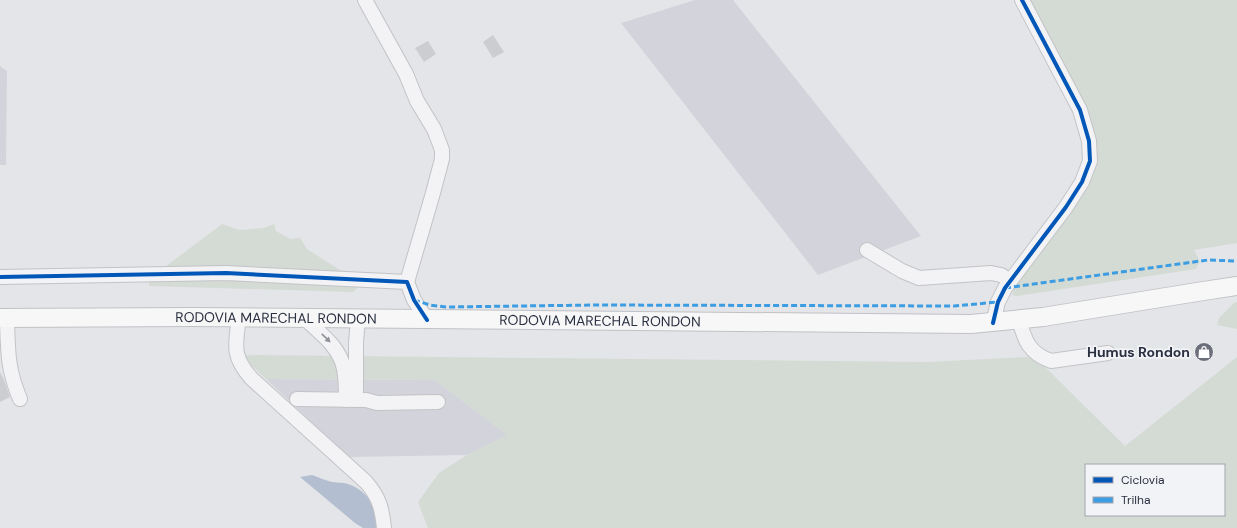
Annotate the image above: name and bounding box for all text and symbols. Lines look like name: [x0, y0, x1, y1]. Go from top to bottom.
street label: RODOVIA MARECHAL RONDON: [175, 308, 377, 328]
street label: RODOVIA MARECHAL RONDON: [499, 311, 701, 331]
one-way arrow: [321, 333, 331, 343]
shop icon: Humus Rondon: [1193, 341, 1215, 363]
place label: Humus Rondon: [1087, 343, 1190, 361]
legend: [1085, 464, 1225, 516]
text: Ciclovia: [1121, 472, 1165, 488]
text: Trilha: [1121, 492, 1150, 508]

